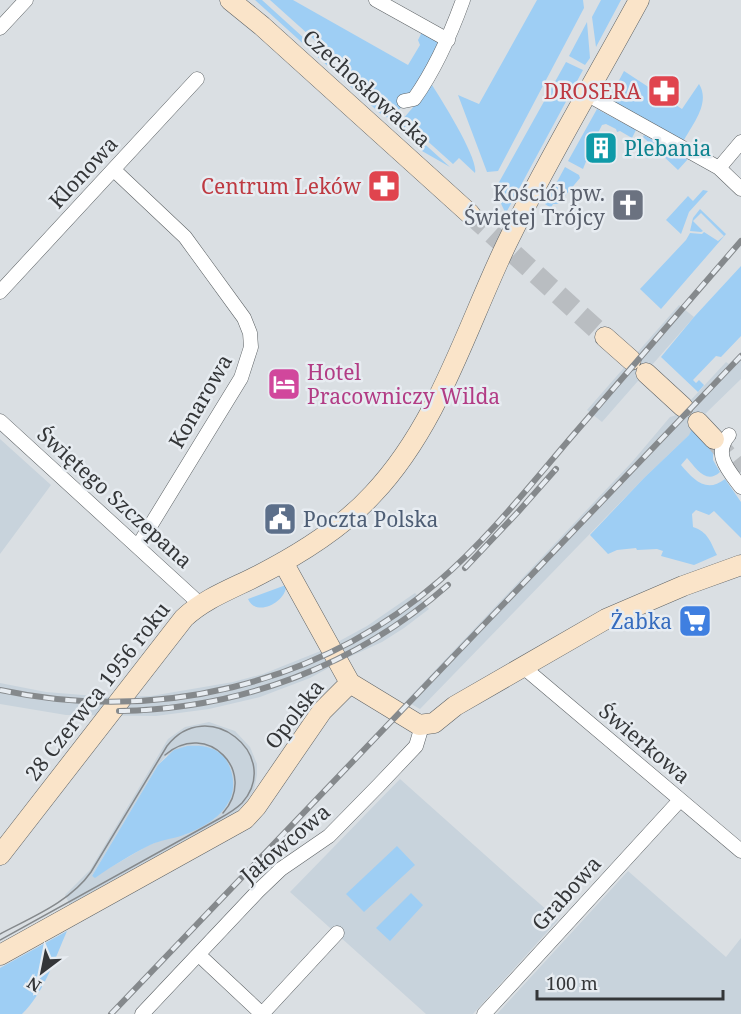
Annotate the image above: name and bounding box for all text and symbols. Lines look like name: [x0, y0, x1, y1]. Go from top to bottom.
street label: Czechosłowacka: [297, 23, 437, 153]
pharmacy icon: DROSERA: [646, 73, 682, 109]
place label: DROSERA: [544, 77, 641, 105]
street label: Klonowa: [42, 130, 124, 214]
building icon: Plebania: [583, 130, 619, 166]
place label: Plebania: [624, 134, 711, 162]
pharmacy icon: Centrum Leków: [366, 168, 402, 204]
place label: Centrum Leków: [201, 172, 362, 200]
place label: Kościół pw. Świętej Trójcy: [464, 179, 605, 231]
church icon: Kościół pw. Świętej Trójcy: [610, 187, 646, 223]
street label: Konarowa: [162, 349, 238, 453]
place label: Hotel Pracowniczy Wilda: [307, 358, 500, 410]
hotel icon: Hotel Pracowniczy Wilda: [266, 366, 302, 402]
street label: Świętego Szczepana: [32, 420, 198, 574]
public building icon: Poczta Polska: [262, 501, 298, 537]
place label: Poczta Polska: [303, 505, 438, 533]
street label: 28 Czerwca 1956 roku: [18, 596, 176, 786]
supermarket icon: Żabka: [677, 603, 713, 639]
place label: Żabka: [611, 607, 672, 635]
street label: Opolska: [258, 674, 330, 754]
street label: Świerkowa: [593, 697, 697, 789]
street label: Jałowcowa: [234, 797, 336, 889]
street label: Grabowa: [525, 850, 607, 936]
north arrow: [12, 942, 72, 1002]
scale bar: [537, 963, 723, 1001]
text: 100 m: [546, 971, 598, 995]
text: N: [23, 972, 45, 997]

